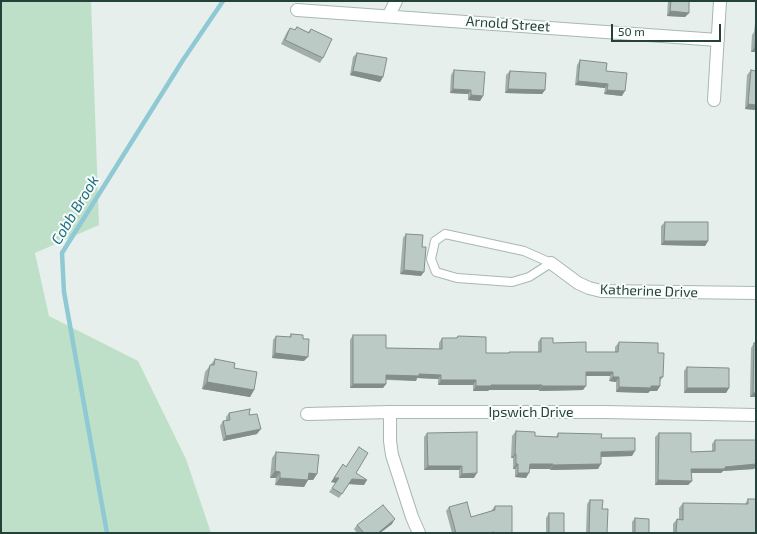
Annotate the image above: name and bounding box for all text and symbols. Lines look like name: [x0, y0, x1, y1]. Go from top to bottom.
street label: Arnold Street: [465, 13, 551, 35]
scale bar: [613, 16, 723, 42]
text: 50 m: [618, 24, 645, 38]
water label: Cobb Brook: [47, 172, 103, 248]
street label: Katherine Drive: [600, 281, 698, 301]
street label: Ipswich Drive: [488, 404, 574, 420]

